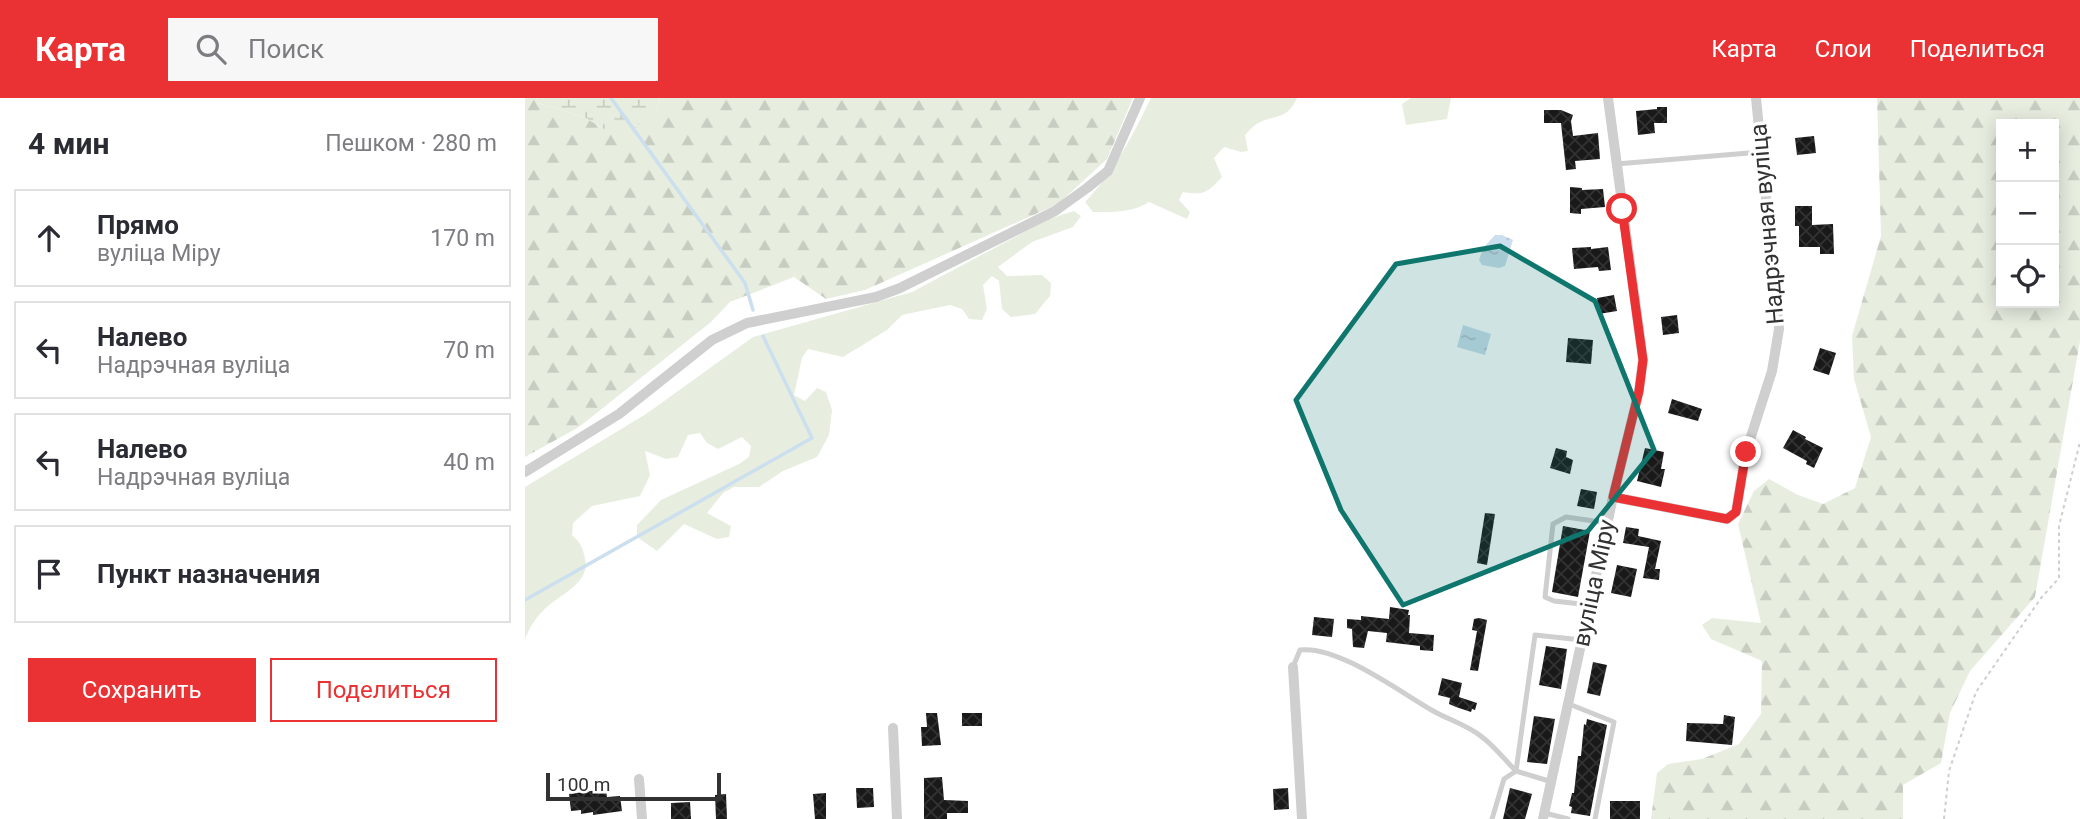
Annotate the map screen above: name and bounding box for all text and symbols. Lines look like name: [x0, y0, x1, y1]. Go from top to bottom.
search box: [168, 18, 658, 81]
text: Карта: [35, 30, 126, 69]
icon: search: [192, 30, 230, 68]
text: Поиск: [248, 34, 324, 64]
text: Карта: [1711, 35, 1777, 63]
text: Слои: [1815, 35, 1872, 63]
text: Поделиться: [1910, 35, 2045, 63]
map controls: [1996, 119, 2059, 308]
button: +: [1996, 119, 2059, 182]
street label: Надрэчная вуліца: [1744, 122, 1790, 326]
text: 4 мин: [28, 126, 109, 161]
text: Пешком · 280 m: [325, 130, 497, 157]
button: −: [1996, 182, 2059, 245]
route start: [1606, 193, 1637, 224]
text: Прямо: [97, 210, 179, 240]
icon: ahead: [30, 219, 68, 257]
text: 170 m: [430, 225, 495, 252]
text: вуліца Міру: [97, 240, 221, 267]
button: locate: [1996, 245, 2059, 308]
text: Налево: [97, 322, 187, 352]
icon: left: [30, 331, 68, 369]
text: 70 m: [443, 337, 495, 364]
text: Надрэчная вуліца: [97, 352, 290, 379]
text: Налево: [97, 434, 187, 464]
route end: [1730, 436, 1761, 467]
icon: left: [30, 443, 68, 481]
text: 40 m: [443, 449, 495, 476]
text: Надрэчная вуліца: [97, 464, 290, 491]
street label: вуліца Міру: [1567, 516, 1621, 649]
icon: arrive: [30, 555, 68, 593]
text: Пункт назначения: [97, 559, 321, 589]
button: Сохранить: [28, 658, 256, 722]
button: Поделиться: [270, 658, 497, 722]
scale bar: [546, 770, 721, 802]
text: 100 m: [557, 773, 610, 796]

